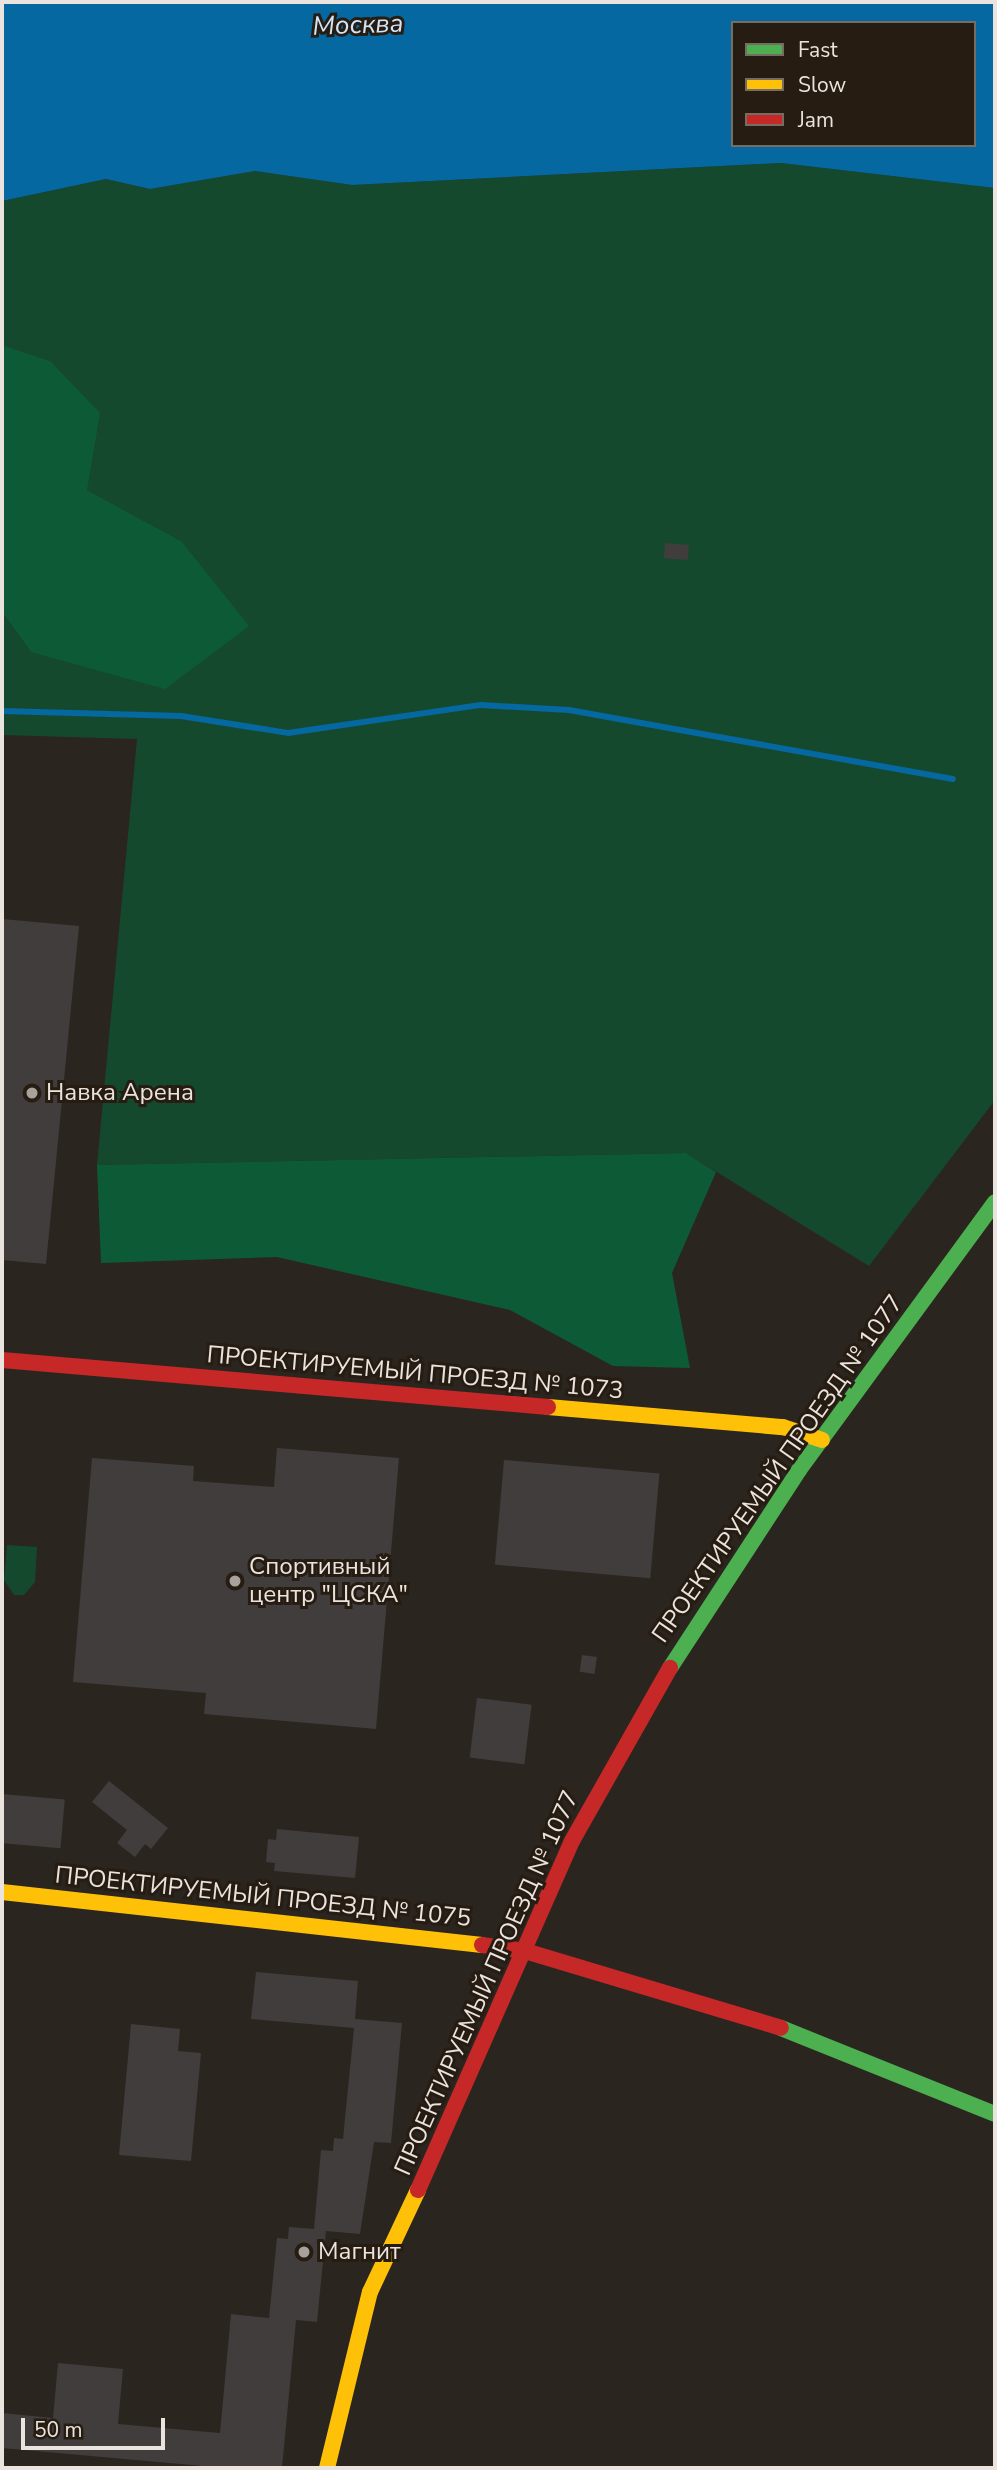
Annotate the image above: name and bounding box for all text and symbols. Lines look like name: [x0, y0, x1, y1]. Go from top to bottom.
water label: Москва: [312, 8, 404, 42]
legend: [731, 21, 976, 147]
text: Fast: [798, 36, 838, 64]
text: Slow: [798, 71, 846, 99]
text: Jam: [798, 106, 834, 134]
place label: Навка Арена: [46, 1079, 194, 1107]
marker: Навка Арена: [24, 1085, 40, 1101]
street label: ПРОЕКТИРУЕМЫЙ ПРОЕЗД № 1077: [646, 1290, 910, 1648]
street label: ПРОЕКТИРУЕМЫЙ ПРОЕЗД № 1073: [206, 1340, 624, 1406]
place label: Спортивный центр "ЦСКА": [249, 1553, 408, 1609]
marker: Спортивный центр "ЦСКА": [227, 1573, 243, 1589]
street label: ПРОЕКТИРУЕМЫЙ ПРОЕЗД № 1077: [389, 1786, 585, 2180]
street label: ПРОЕКТИРУЕМЫЙ ПРОЕЗД № 1075: [54, 1861, 472, 1933]
place label: Магнит: [318, 2238, 401, 2266]
marker: Магнит: [296, 2244, 312, 2260]
scale bar: [24, 2404, 168, 2448]
text: 50 m: [34, 2416, 83, 2444]

